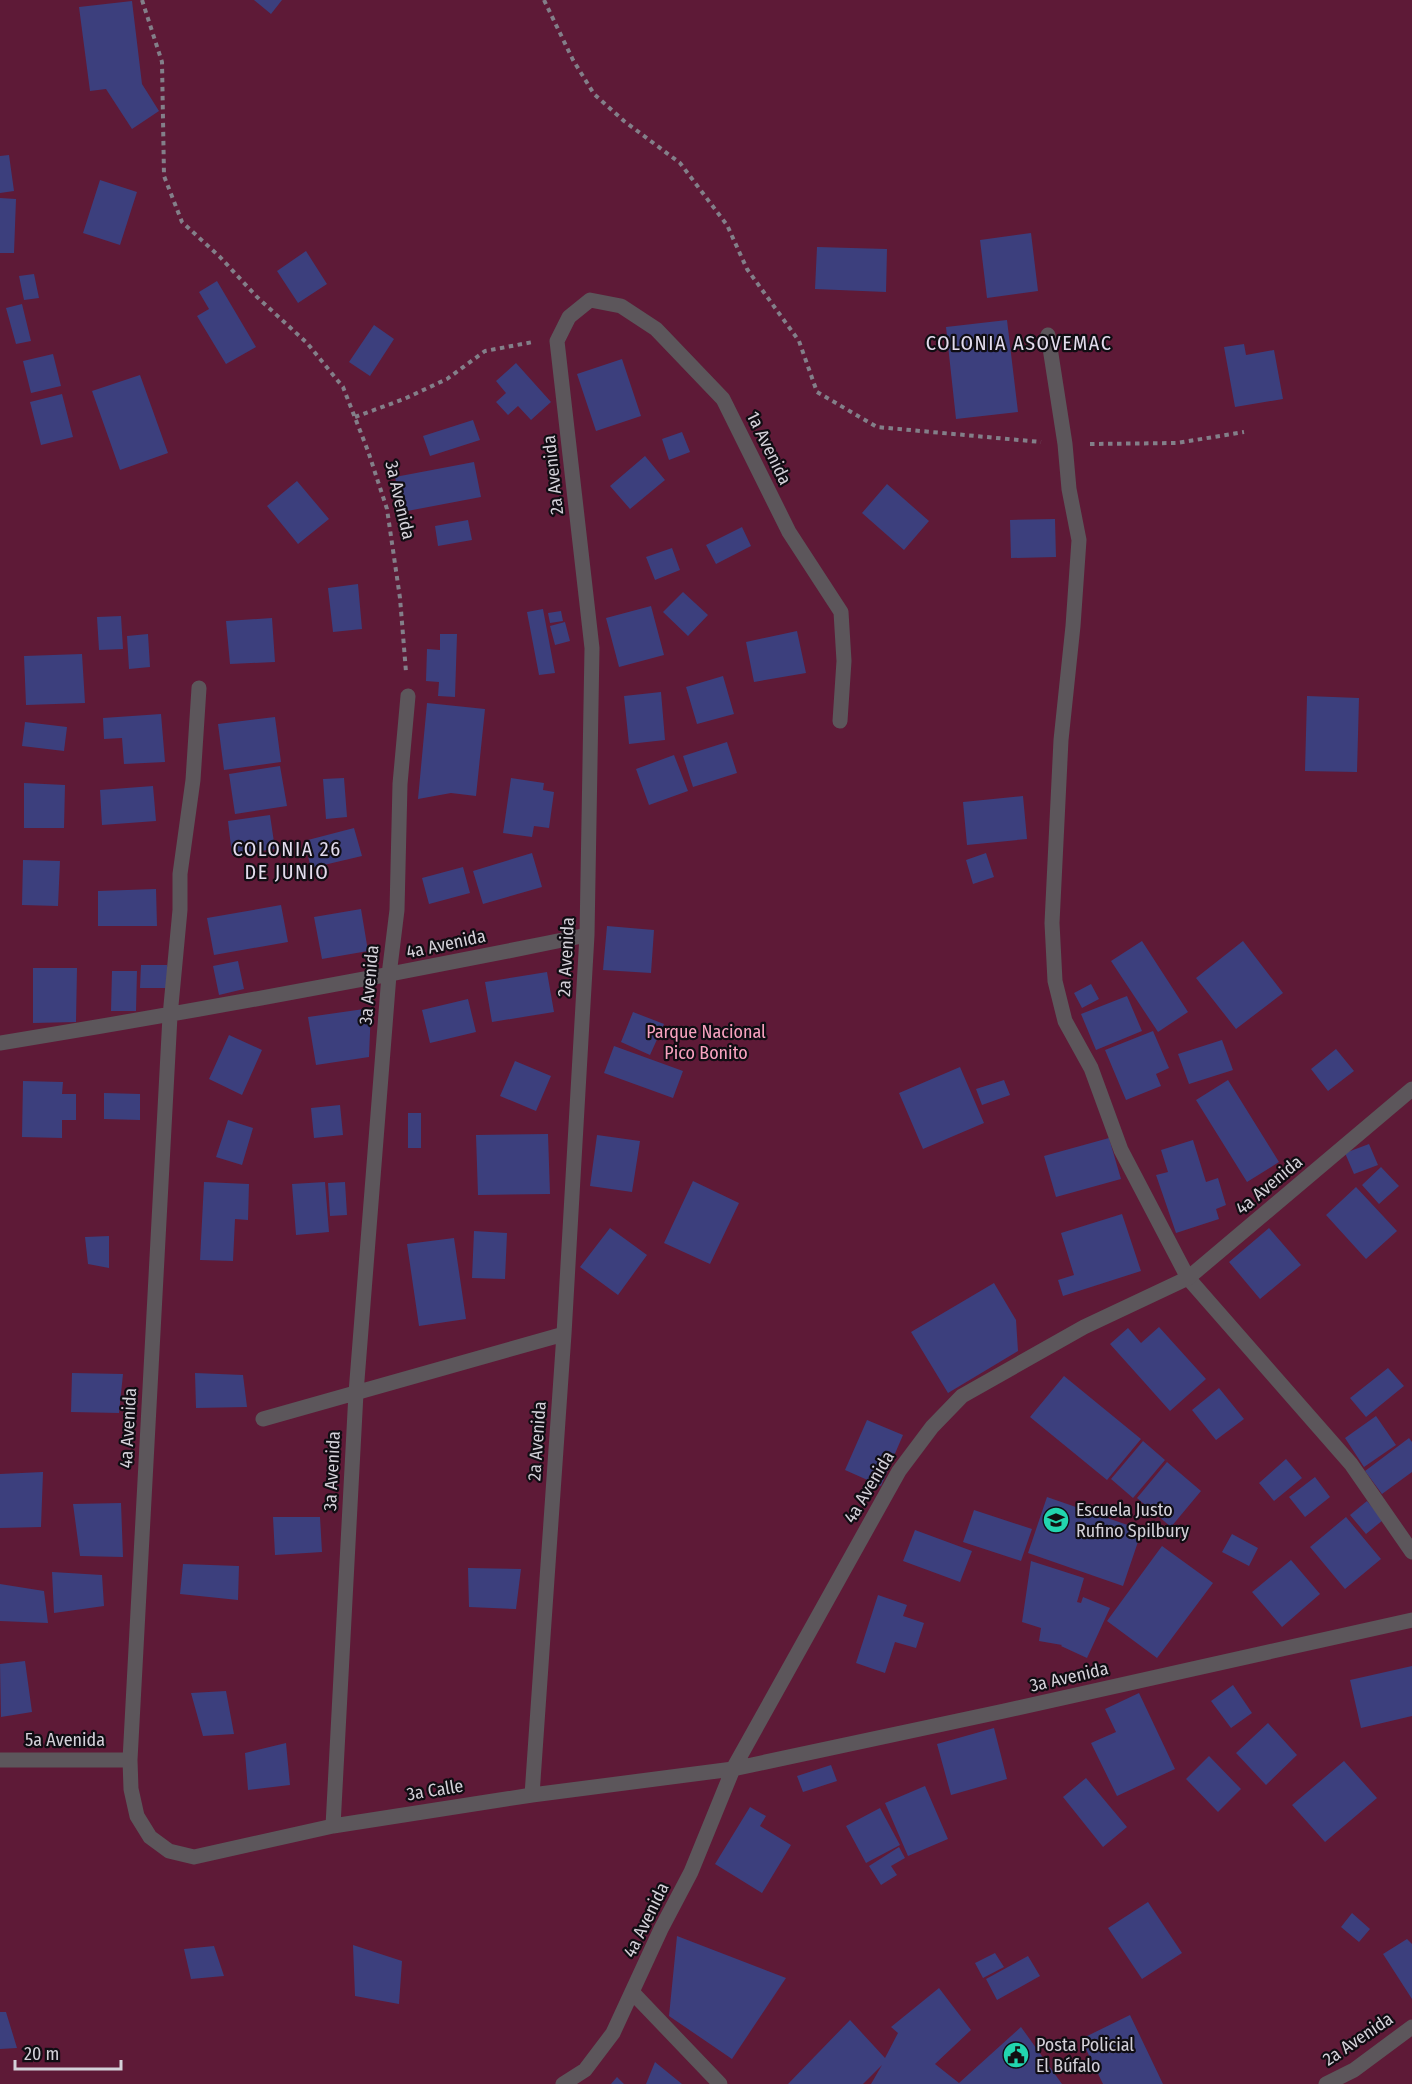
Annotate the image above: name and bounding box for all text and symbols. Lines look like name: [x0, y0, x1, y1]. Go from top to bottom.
district label: COLONIA ASOVEMAC: [926, 331, 1112, 355]
street label: 1a Avenida: [742, 408, 796, 488]
street label: 2a Avenida: [538, 434, 568, 516]
street label: 3a Avenida: [380, 459, 420, 542]
district label: COLONIA 26 DE JUNIO: [232, 837, 342, 884]
street label: 2a Avenida: [553, 916, 579, 997]
street label: 4a Avenida: [404, 925, 488, 963]
street label: 3a Avenida: [355, 944, 383, 1026]
park label: Parque Nacional Pico Bonito: [646, 1021, 766, 1064]
street label: 4a Avenida: [1231, 1151, 1307, 1219]
street label: 4a Avenida: [115, 1387, 141, 1469]
street label: 2a Avenida: [523, 1400, 551, 1481]
street label: 3a Avenida: [319, 1430, 345, 1512]
street label: 4a Avenida: [839, 1447, 899, 1527]
place label: Escuela Justo Rufino Spilbury: [1076, 1499, 1189, 1542]
school or university icon: Escuela Justo Rufino Spilbury: [1041, 1505, 1071, 1535]
street label: 3a Avenida: [1028, 1657, 1111, 1697]
street label: 5a Avenida: [25, 1729, 105, 1751]
street label: 3a Calle: [405, 1775, 465, 1805]
street label: 4a Avenida: [618, 1879, 674, 1961]
street label: 2a Avenida: [1319, 2008, 1397, 2070]
scale bar: [15, 2033, 122, 2071]
place label: Posta Policial El Búfalo: [1036, 2034, 1134, 2077]
public building icon: Posta Policial El Búfalo: [1001, 2040, 1031, 2070]
text: 20 m: [24, 2043, 59, 2065]

